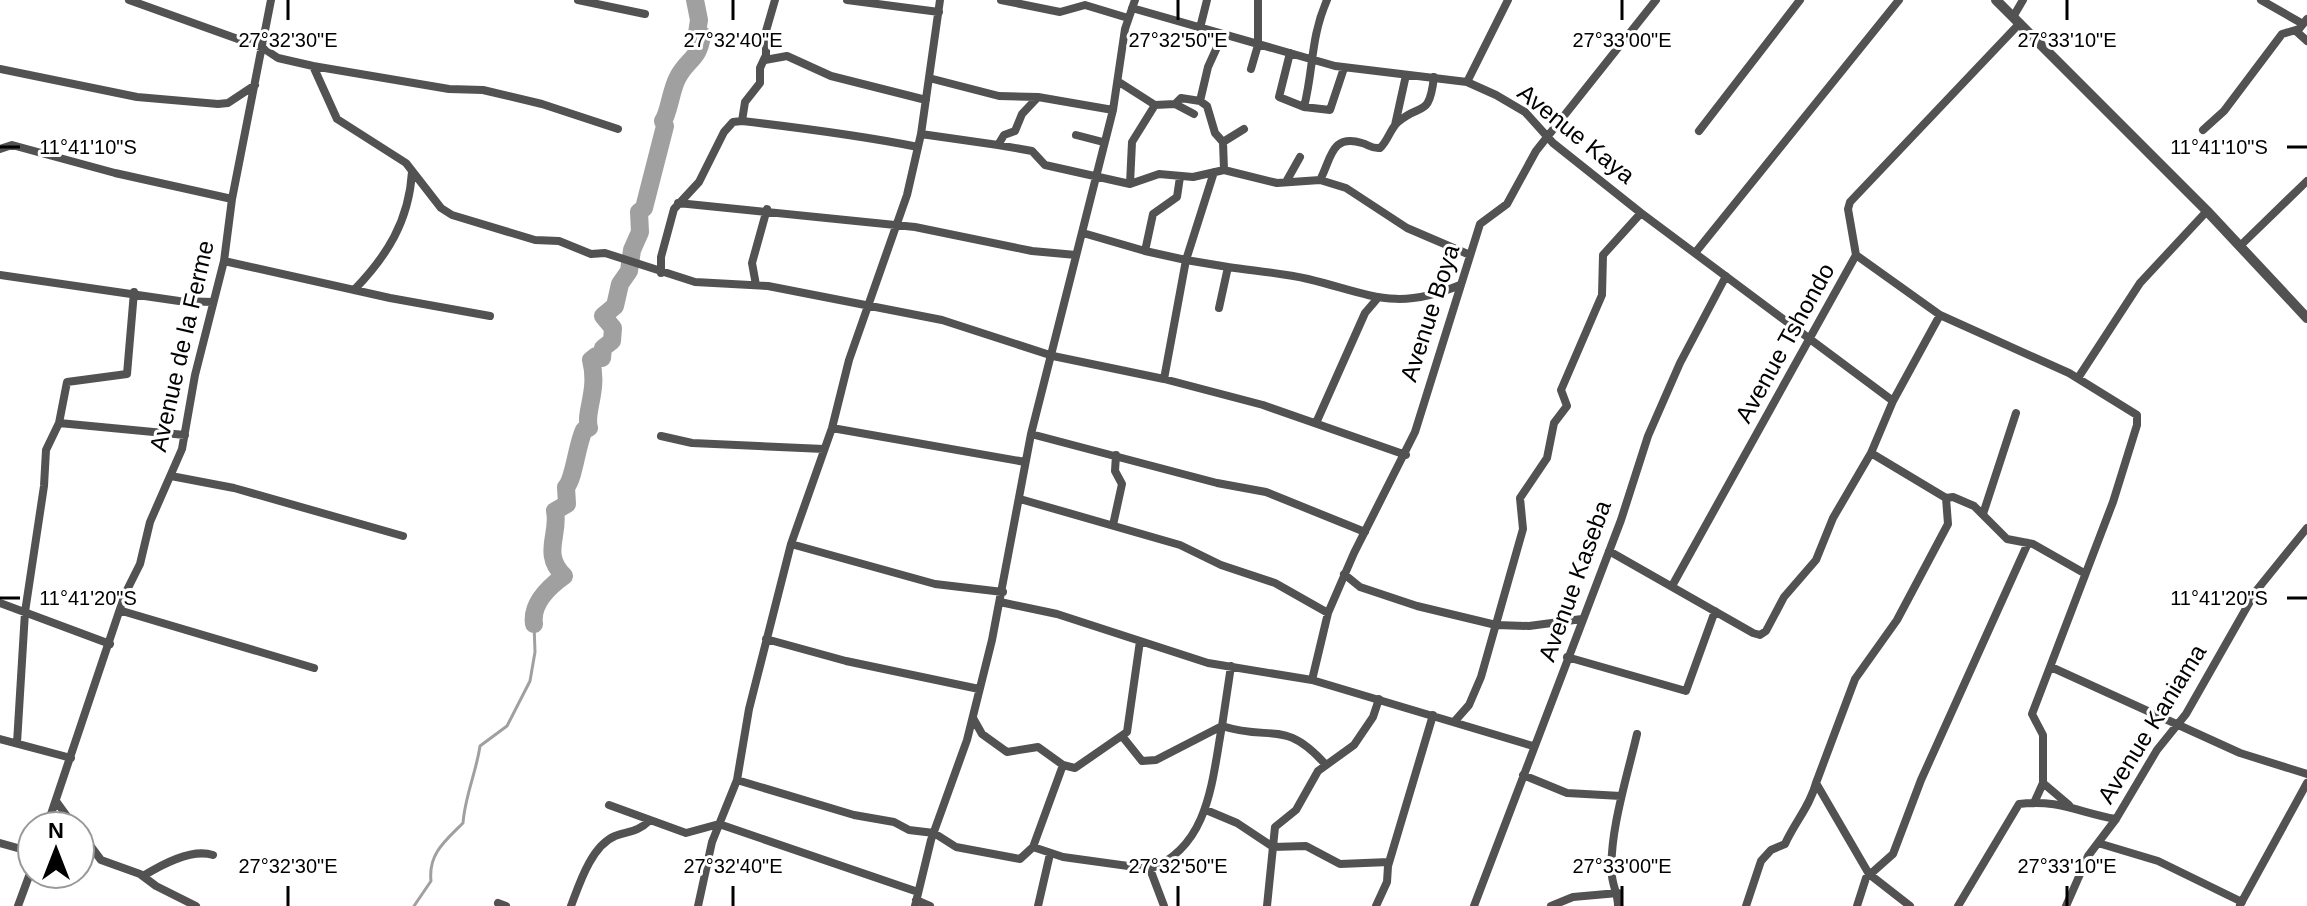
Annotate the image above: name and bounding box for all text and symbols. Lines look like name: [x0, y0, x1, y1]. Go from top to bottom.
text: 27°32'30"E: [239, 29, 338, 51]
text: 27°32'40"E: [684, 29, 783, 51]
text: 27°32'50"E: [1129, 29, 1228, 51]
text: 27°33'00"E: [1573, 29, 1672, 51]
text: 27°33'10"E: [2018, 29, 2117, 51]
street label: Avenue Kaya: [1513, 78, 1641, 189]
text: 11°41'10"S: [39, 136, 137, 158]
text: 11°41'10"S: [2170, 136, 2268, 158]
street label: Avenue de la Ferme: [144, 238, 219, 454]
street label: Avenue Boya: [1395, 240, 1465, 385]
street label: Avenue Tshondo: [1730, 258, 1840, 427]
street label: Avenue Kaseba: [1533, 496, 1616, 665]
text: 11°41'20"S: [39, 587, 137, 609]
text: 11°41'20"S: [2170, 587, 2268, 609]
street label: Avenue Kaniama: [2092, 639, 2212, 808]
north arrow: [16, 810, 96, 890]
text: N: [48, 818, 64, 843]
text: 27°32'30"E: [239, 855, 338, 877]
text: 27°32'40"E: [684, 855, 783, 877]
text: 27°32'50"E: [1129, 855, 1228, 877]
text: 27°33'00"E: [1573, 855, 1672, 877]
text: 27°33'10"E: [2018, 855, 2117, 877]

